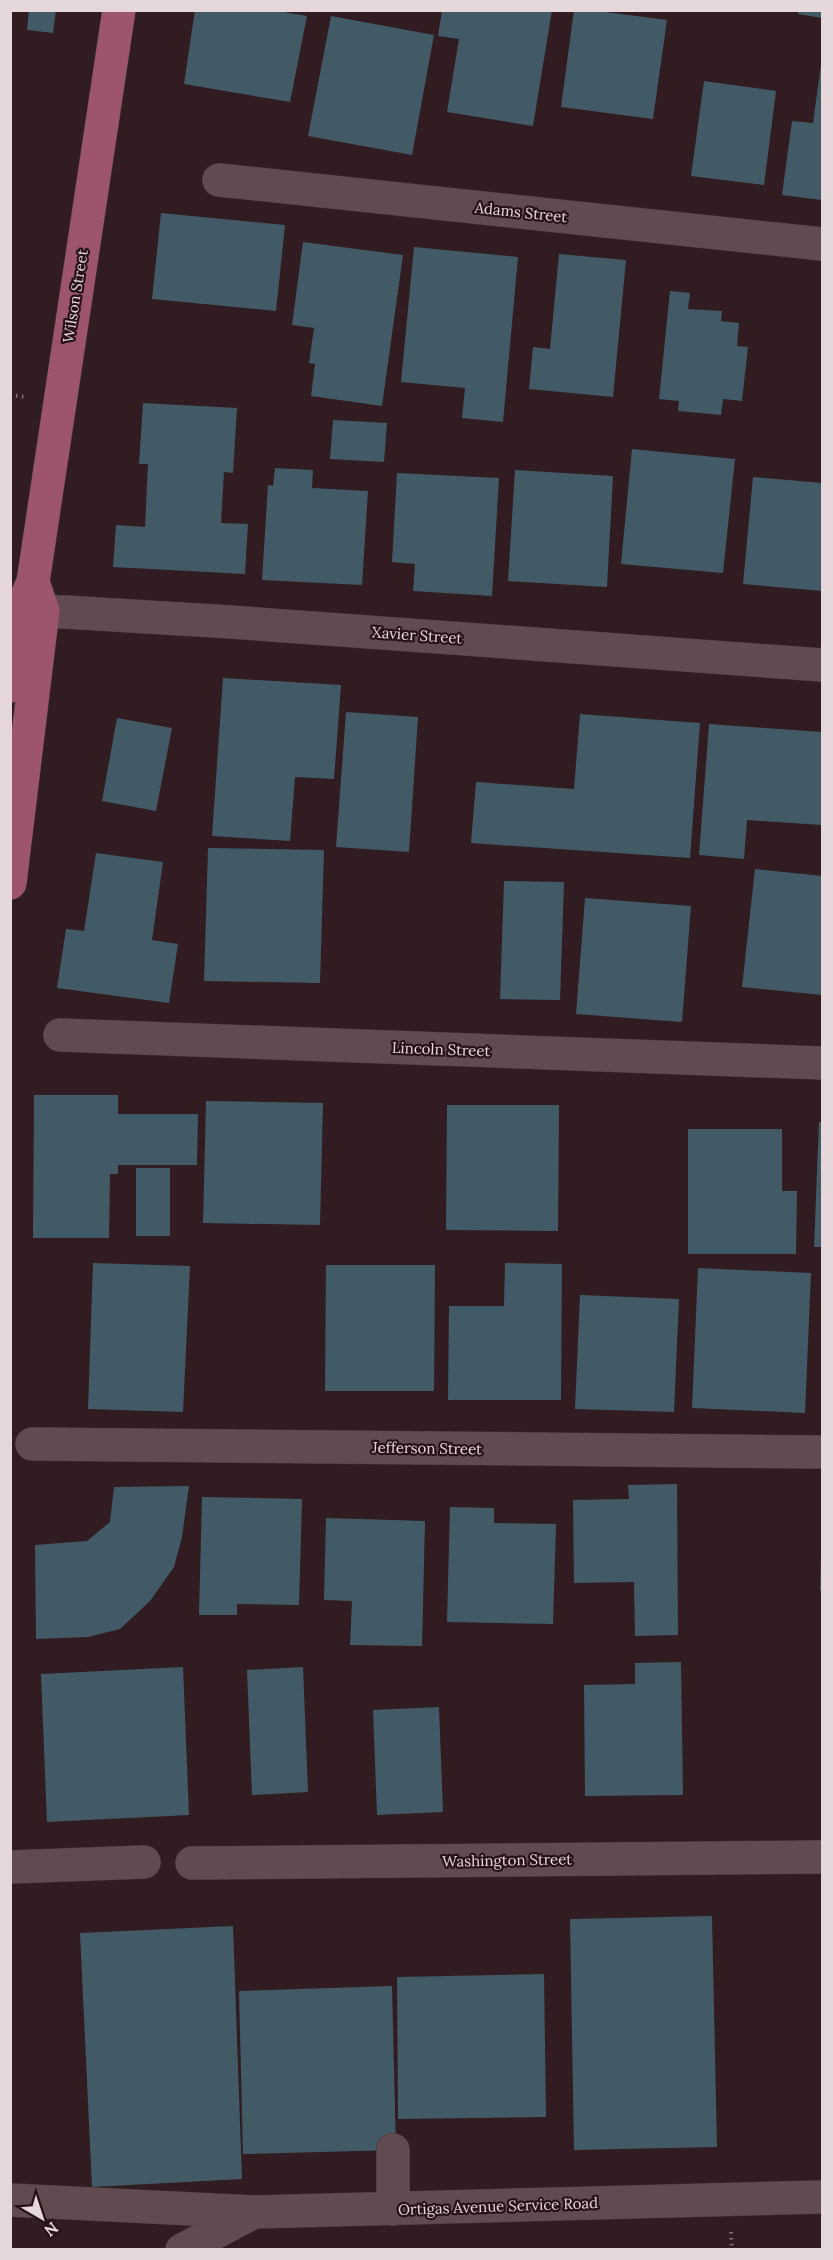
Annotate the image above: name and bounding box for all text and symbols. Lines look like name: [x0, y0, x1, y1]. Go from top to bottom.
street label: Adams Street: [473, 198, 568, 226]
street label: Wilson Street: [58, 248, 92, 344]
street label: Xavier Street: [371, 622, 463, 648]
street label: Lincoln Street: [392, 1038, 491, 1060]
street label: Jefferson Street: [371, 1438, 482, 1458]
street label: Washington Street: [442, 1849, 572, 1871]
north arrow: [12, 2188, 72, 2248]
street label: Ortigas Avenue Service Road: [398, 2193, 598, 2219]
text: N: [40, 2218, 63, 2241]

